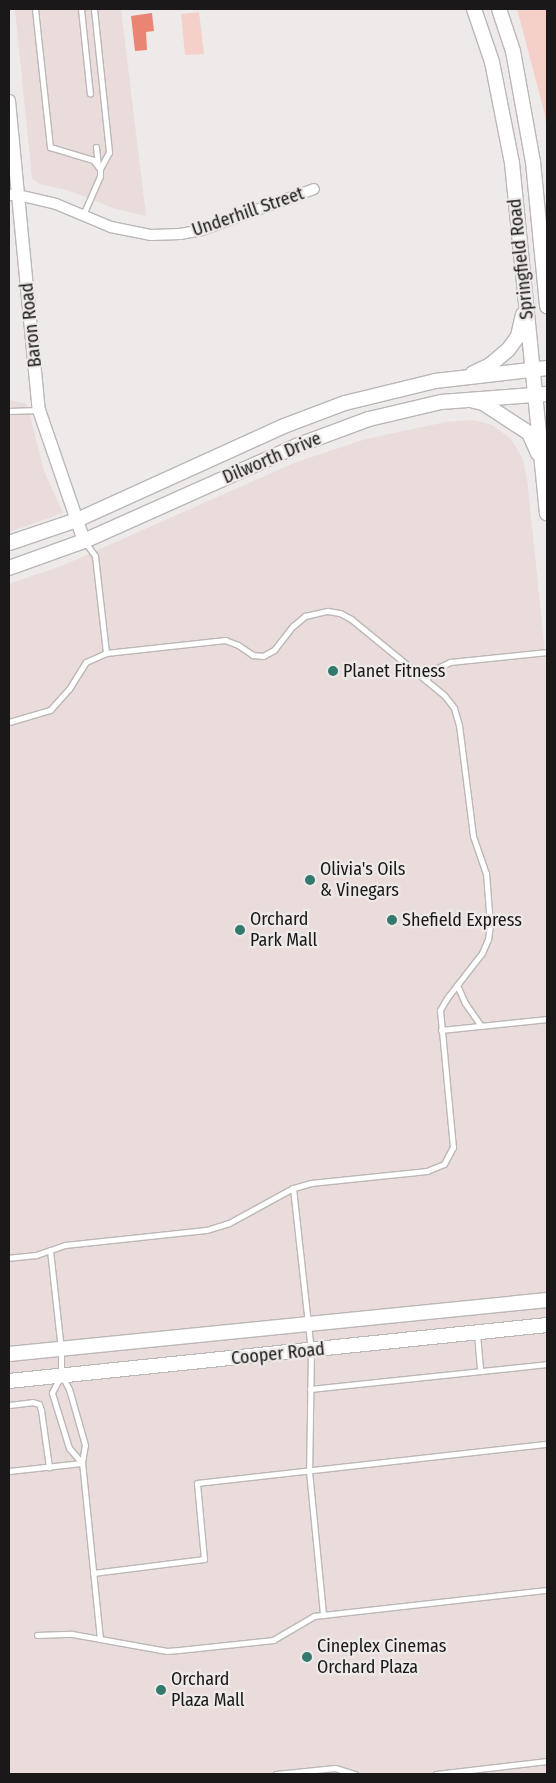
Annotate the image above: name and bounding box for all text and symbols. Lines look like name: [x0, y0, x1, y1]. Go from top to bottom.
street label: Underhill Street: [189, 183, 307, 241]
street label: Springfield Road: [504, 197, 538, 321]
street label: Baron Road: [16, 282, 46, 368]
street label: Dilworth Drive: [219, 428, 325, 488]
place label: Planet Fitness: [343, 660, 446, 682]
marker: Planet Fitness: [327, 665, 339, 677]
place label: Olivia's Oils & Vinegars: [320, 859, 405, 902]
marker: Olivia's Oils & Vinegars: [304, 874, 316, 886]
place label: Orchard Park Mall: [250, 909, 317, 952]
place label: Shefield Express: [402, 909, 522, 931]
marker: Shefield Express: [386, 914, 398, 926]
marker: Orchard Park Mall: [234, 924, 246, 936]
street label: Cooper Road: [230, 1338, 326, 1370]
place label: Cineplex Cinemas Orchard Plaza: [317, 1636, 446, 1678]
marker: Cineplex Cinemas Orchard Plaza: [301, 1651, 313, 1663]
place label: Orchard Plaza Mall: [171, 1669, 245, 1712]
marker: Orchard Plaza Mall: [155, 1684, 167, 1696]

